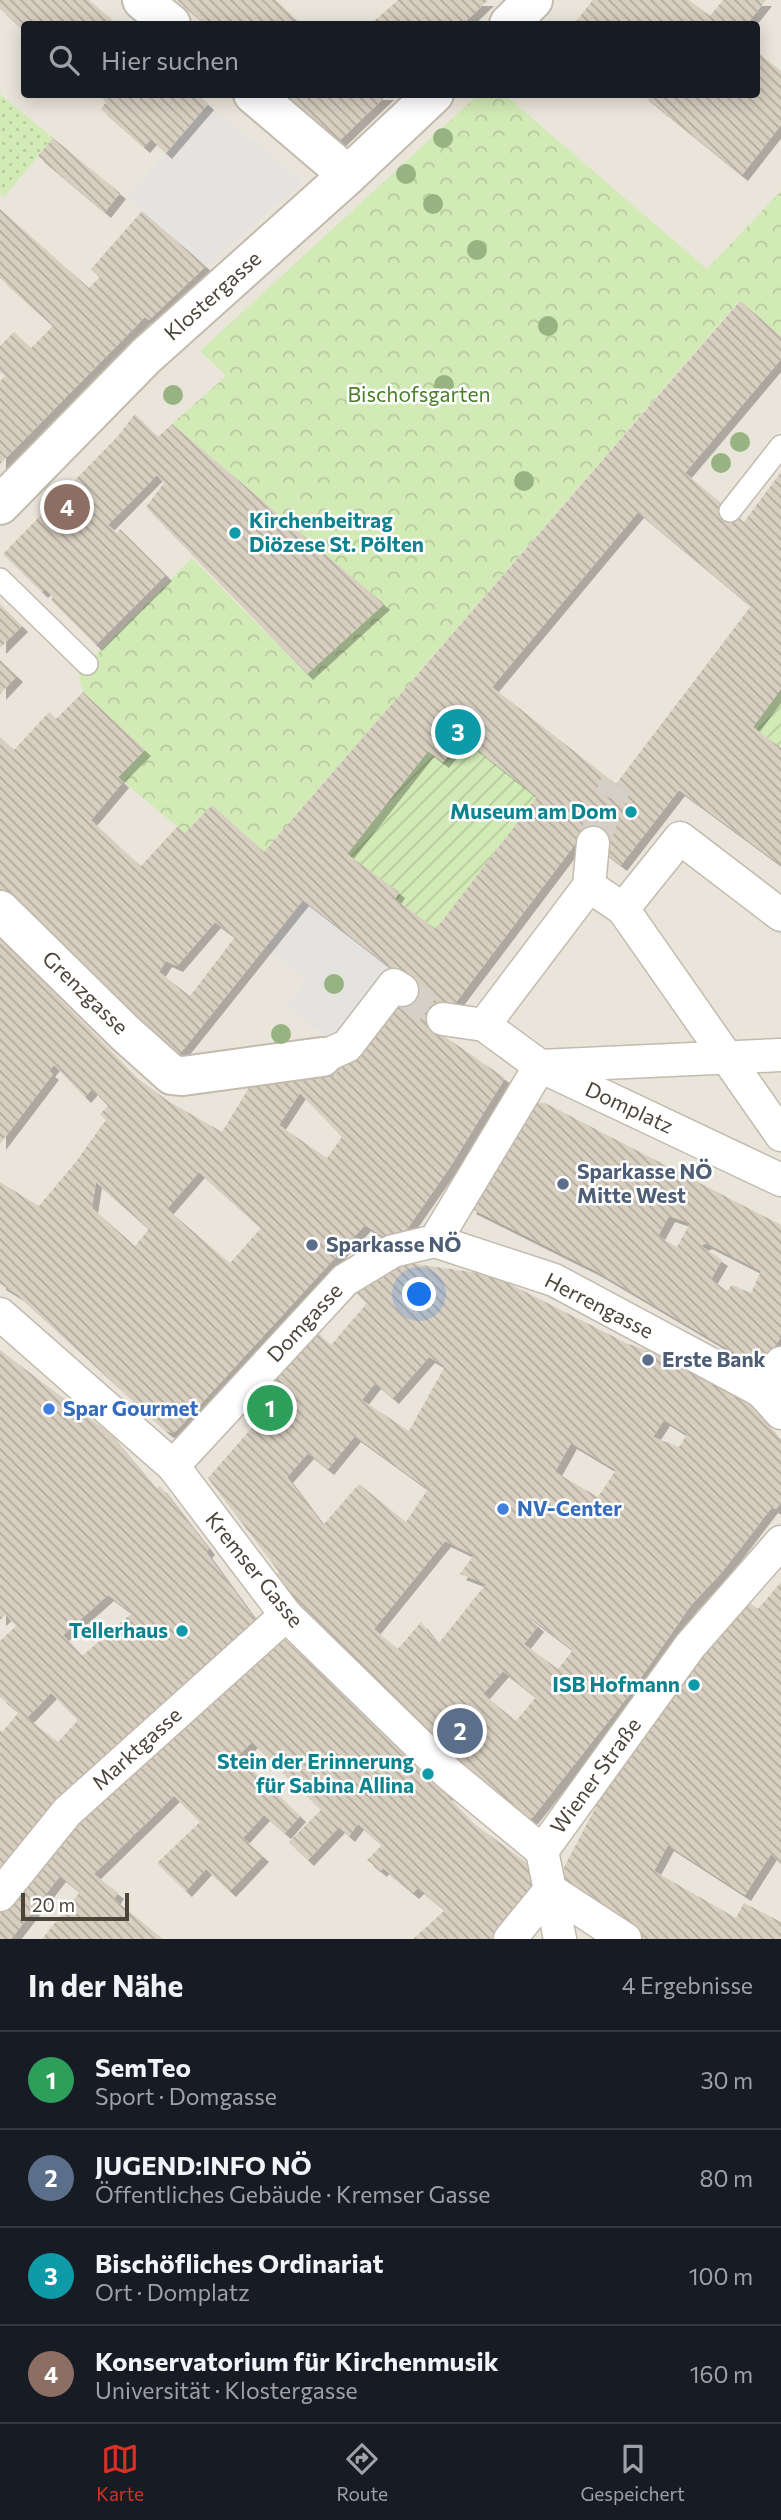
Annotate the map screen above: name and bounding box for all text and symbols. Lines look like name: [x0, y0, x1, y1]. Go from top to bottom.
search box: [21, 21, 760, 98]
icon: search: [45, 41, 83, 79]
text: Hier suchen: [101, 44, 239, 75]
street label: Klostergasse: [158, 245, 266, 345]
park label: Bischofsgarten: [347, 381, 491, 406]
pin: 4: [44, 481, 90, 533]
place label: Kirchenbeitrag Diözese St. Pölten: [249, 507, 424, 556]
marker: Kirchenbeitrag Diözese St. Pölten: [227, 525, 243, 541]
pin: 3: [435, 706, 481, 758]
place label: Museum am Dom: [450, 798, 617, 823]
marker: Museum am Dom: [623, 804, 639, 820]
street label: Grenzgasse: [38, 945, 134, 1039]
street label: Domplatz: [582, 1075, 678, 1138]
place label: Sparkasse NÖ Mitte West: [577, 1158, 712, 1207]
marker: Sparkasse NÖ Mitte West: [555, 1176, 571, 1192]
place label: Sparkasse NÖ: [326, 1231, 461, 1256]
marker: Sparkasse NÖ: [304, 1237, 320, 1253]
street label: Herrengasse: [541, 1267, 658, 1343]
street label: Domgasse: [261, 1277, 347, 1367]
your location: [402, 1277, 436, 1311]
place label: Erste Bank: [662, 1346, 766, 1371]
marker: Erste Bank: [640, 1352, 656, 1368]
pin: 1: [247, 1382, 293, 1434]
place label: Spar Gourmet: [63, 1395, 199, 1420]
marker: Spar Gourmet: [41, 1401, 57, 1417]
place label: NV-Center: [517, 1495, 622, 1520]
marker: NV-Center: [495, 1501, 511, 1517]
street label: Kremser Gasse: [201, 1506, 309, 1632]
place label: Tellerhaus: [69, 1617, 168, 1642]
marker: Tellerhaus: [174, 1623, 190, 1639]
place label: ISB Hofmann: [552, 1671, 680, 1696]
marker: ISB Hofmann: [686, 1677, 702, 1693]
street label: Marktgasse: [86, 1701, 186, 1795]
pin: 2: [437, 1705, 483, 1757]
street label: Wiener Straße: [544, 1712, 645, 1838]
place label: Stein der Erinnerung für Sabina Allina: [217, 1748, 414, 1797]
marker: Stein der Erinnerung für Sabina Allina: [420, 1766, 436, 1782]
scale bar: [21, 1890, 130, 1922]
text: 20 m: [32, 1893, 75, 1916]
text: In der Nähe: [28, 1966, 183, 2003]
text: 4 Ergebnisse: [622, 1971, 753, 1999]
text: SemTeo: [95, 2051, 191, 2082]
text: 1: [46, 2066, 56, 2094]
text: 30 m: [700, 2066, 753, 2094]
text: Sport · Domgasse: [95, 2082, 277, 2110]
text: JUGEND:INFO NÖ: [95, 2149, 312, 2180]
text: 2: [44, 2164, 58, 2192]
text: 80 m: [700, 2164, 753, 2192]
text: Öffentliches Gebäude · Kremser Gasse: [95, 2180, 490, 2208]
text: Bischöfliches Ordinariat: [95, 2247, 383, 2278]
text: 3: [44, 2262, 58, 2290]
text: 100 m: [689, 2262, 753, 2290]
text: Ort · Domplatz: [95, 2278, 250, 2306]
text: Konservatorium für Kirchenmusik: [95, 2345, 499, 2376]
text: 4: [44, 2360, 58, 2388]
text: 160 m: [690, 2360, 753, 2388]
text: Universität · Klostergasse: [95, 2376, 358, 2404]
tab: Karte: [96, 2440, 144, 2505]
tab: Route: [336, 2440, 388, 2505]
tab: Gespeichert: [580, 2440, 685, 2505]

